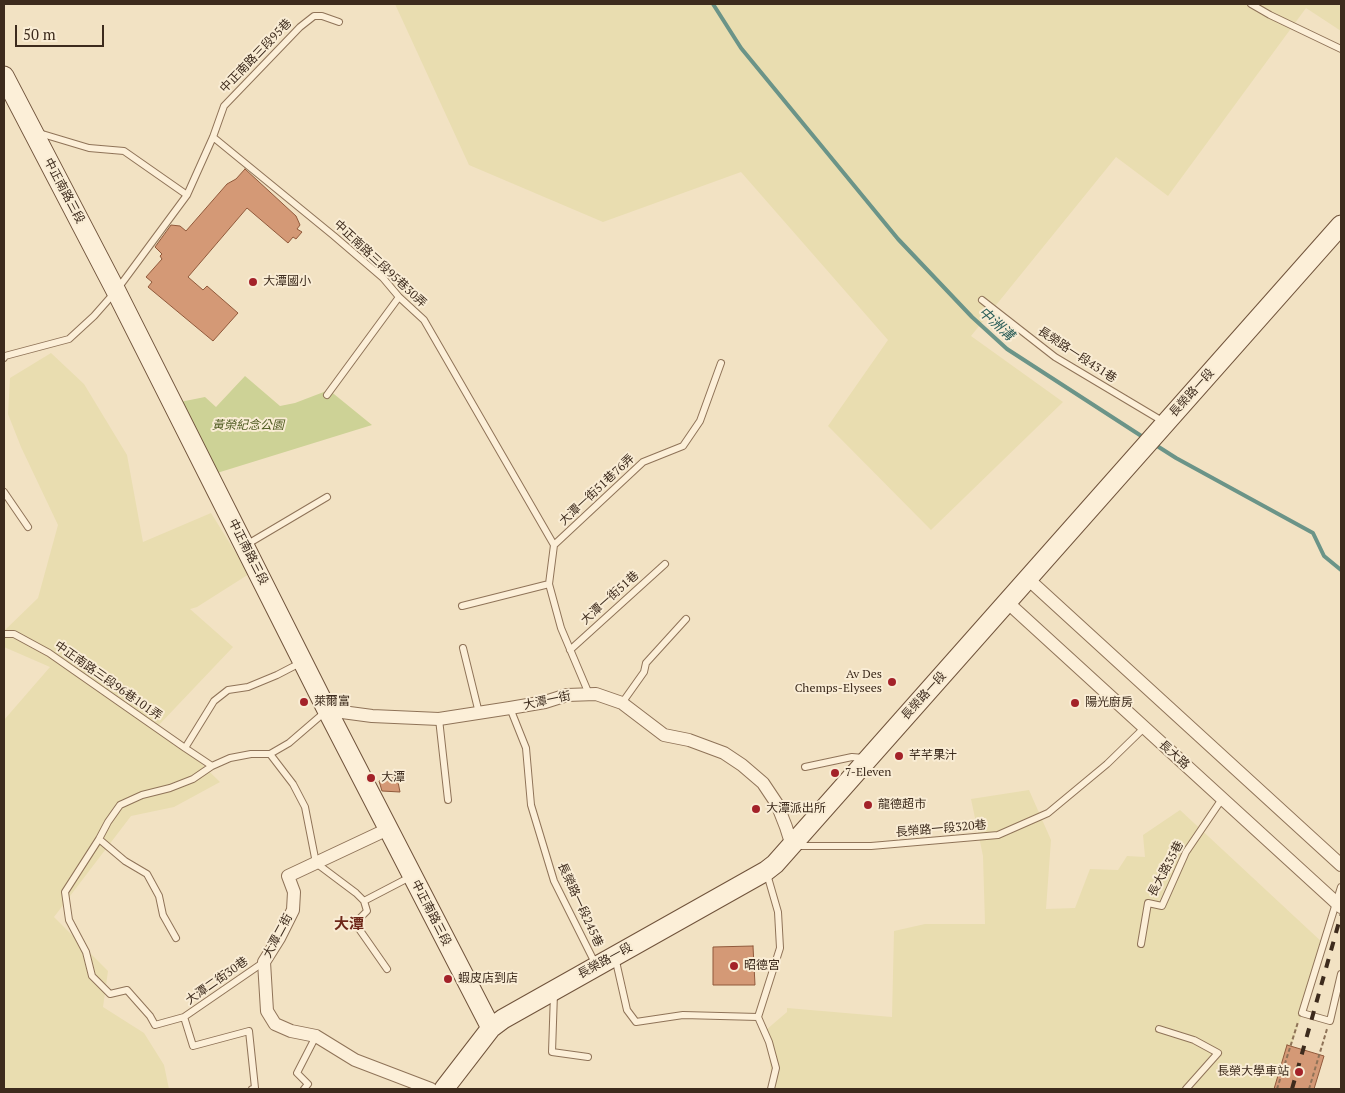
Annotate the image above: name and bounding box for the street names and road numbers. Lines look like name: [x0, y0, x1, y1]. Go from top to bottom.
street label: 中正南路三段95巷: [217, 16, 295, 96]
street label: 中正南路三段: [41, 156, 87, 226]
street label: 中正南路三段95巷30弄: [331, 217, 429, 311]
street label: 長榮路一段431巷: [1035, 324, 1119, 386]
street label: 長榮路一段: [1167, 366, 1217, 420]
street label: 大潭一街51巷76弄: [556, 451, 638, 529]
street label: 中正南路三段: [225, 517, 271, 587]
street label: 大潭一街51巷: [578, 568, 642, 628]
street label: 中正南路三段96巷101弄: [51, 638, 165, 724]
street label: 長榮路一段: [899, 669, 949, 723]
street label: 大潭一街: [522, 689, 572, 713]
street label: 長大路: [1156, 738, 1192, 772]
street label: 長榮路一段320巷: [895, 818, 987, 840]
street label: 長大路35巷: [1145, 839, 1187, 899]
street label: 長榮路一段245巷: [554, 861, 606, 949]
street label: 中正南路三段: [408, 878, 454, 948]
street label: 大潭二街: [260, 911, 296, 961]
street label: 長榮路一段: [575, 940, 635, 982]
street label: 大潭二街30巷: [183, 954, 251, 1008]

